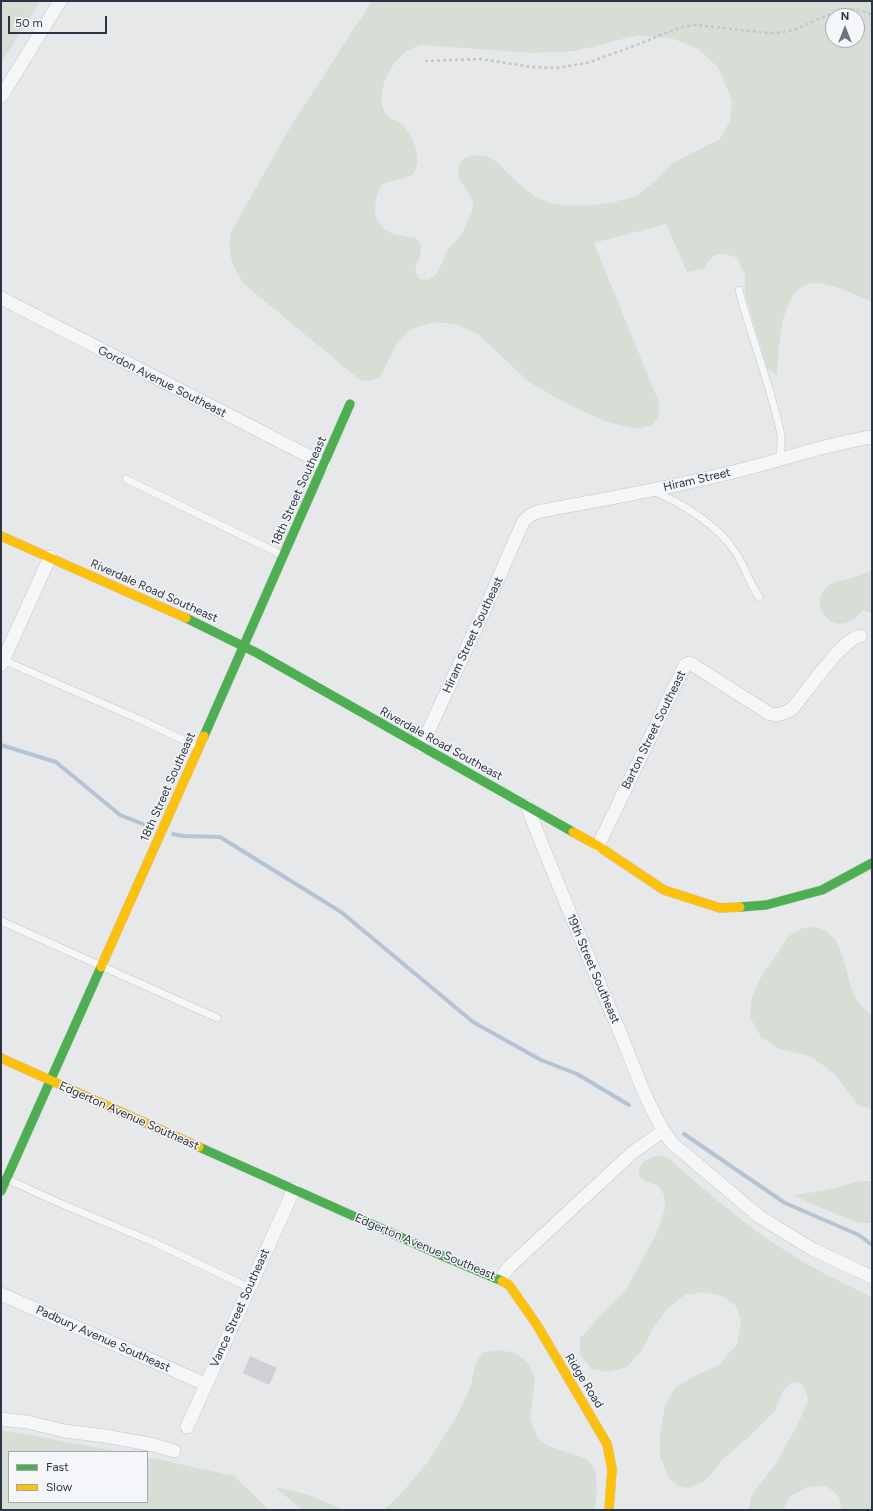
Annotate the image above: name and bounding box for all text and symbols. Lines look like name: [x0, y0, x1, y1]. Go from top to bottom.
scale bar: [10, 8, 109, 34]
north arrow: [825, 8, 865, 48]
text: N: [841, 10, 849, 23]
text: 50 m: [15, 16, 43, 30]
street label: Gordon Avenue Southeast: [95, 343, 229, 421]
street label: 18th Street Southeast: [268, 434, 330, 548]
street label: Hiram Street: [662, 465, 732, 495]
street label: Riverdale Road Southeast: [88, 556, 220, 626]
street label: Hiram Street Southeast: [440, 575, 506, 695]
street label: Barton Street Southeast: [619, 668, 689, 792]
street label: Riverdale Road Southeast: [377, 704, 505, 784]
street label: 18th Street Southeast: [137, 730, 199, 844]
street label: 19th Street Southeast: [563, 912, 623, 1026]
street label: Edgerton Avenue Southeast: [57, 1079, 201, 1153]
street label: Edgerton Avenue Southeast: [352, 1211, 498, 1283]
street label: Vance Street Southeast: [207, 1246, 273, 1370]
street label: Padbury Avenue Southeast: [34, 1303, 172, 1375]
street label: Ridge Road: [562, 1351, 606, 1411]
legend: [8, 1451, 148, 1503]
text: Fast: [46, 1460, 69, 1474]
text: Slow: [46, 1480, 72, 1494]

